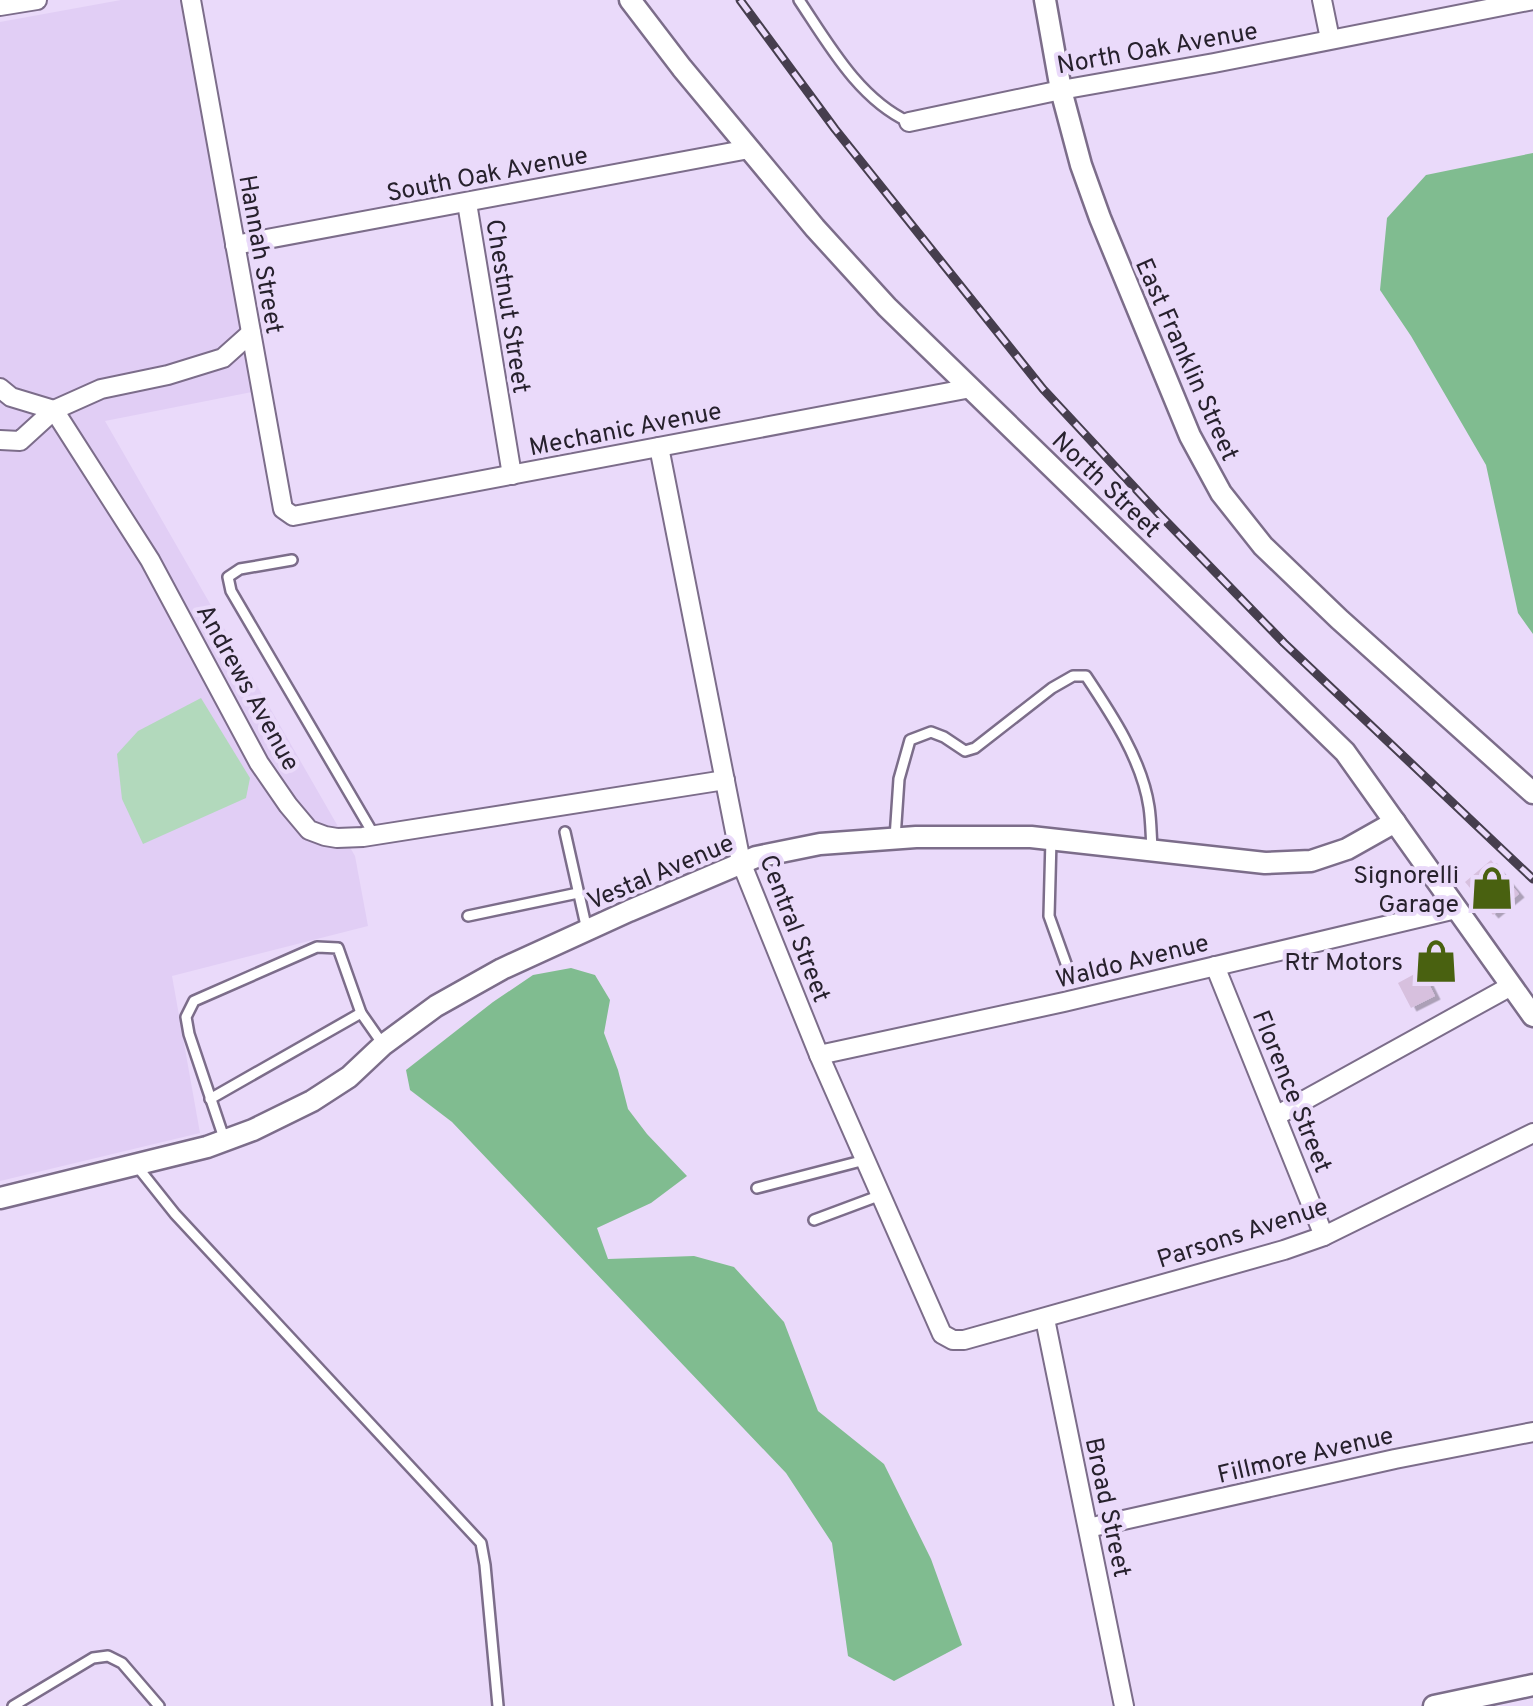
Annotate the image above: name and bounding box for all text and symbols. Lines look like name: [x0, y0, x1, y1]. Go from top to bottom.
street label: North Oak Avenue: [1055, 17, 1260, 83]
street label: South Oak Avenue: [384, 141, 591, 211]
street label: Hannah Street: [229, 173, 289, 336]
street label: Chestnut Street: [476, 217, 536, 396]
street label: East Franklin Street: [1126, 254, 1244, 467]
street label: Mechanic Avenue: [527, 397, 725, 465]
street label: North Street: [1044, 426, 1166, 546]
street label: Andrews Avenue: [187, 599, 305, 777]
street label: Vestal Avenue: [583, 829, 739, 919]
street label: Central Street: [750, 851, 836, 1008]
place label: Signorelli Garage: [1353, 861, 1459, 922]
shop icon: Signorelli Garage: [1468, 864, 1516, 912]
street label: Waldo Avenue: [1053, 928, 1213, 997]
shop icon: Rtr Motors: [1412, 937, 1460, 985]
place label: Rtr Motors: [1284, 948, 1403, 980]
street label: Florence Street: [1243, 1006, 1337, 1178]
street label: Parsons Avenue: [1153, 1192, 1332, 1278]
street label: Fillmore Avenue: [1214, 1421, 1397, 1493]
street label: Broad Street: [1076, 1435, 1136, 1580]

